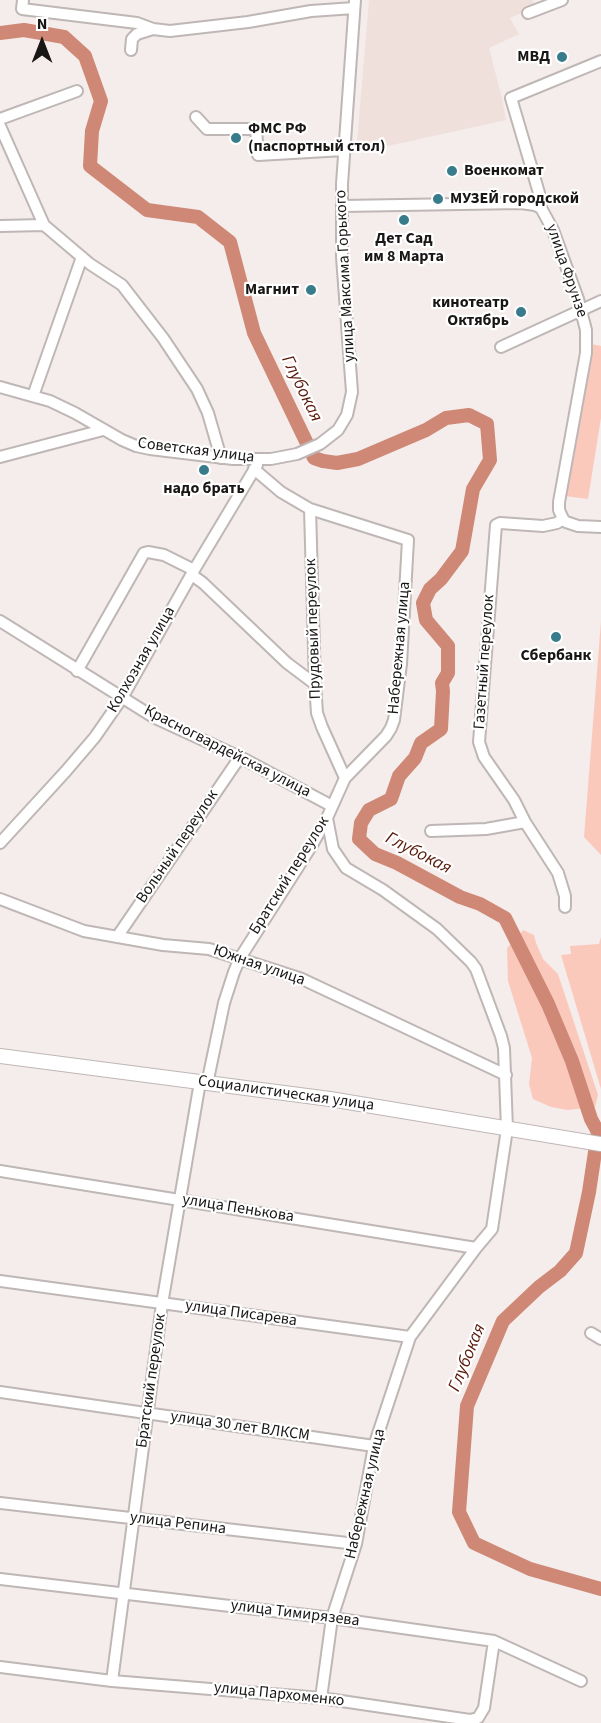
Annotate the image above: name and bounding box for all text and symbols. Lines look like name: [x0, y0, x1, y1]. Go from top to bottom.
north arrow: [12, 12, 72, 72]
text: N: [37, 13, 47, 35]
place label: МВД: [517, 47, 550, 67]
marker: МВД: [555, 50, 569, 64]
place label: ФМС РФ (паспортный стол): [248, 119, 385, 157]
marker: ФМС РФ (паспортный стол): [229, 131, 243, 145]
place label: Военкомат: [464, 161, 544, 181]
marker: Военкомат: [445, 164, 459, 178]
street label: улица Максима Горького: [332, 189, 360, 363]
place label: МУЗЕЙ городской: [450, 189, 579, 209]
marker: МУЗЕЙ городской: [431, 192, 445, 206]
marker: Дет Сад им 8 Марта: [397, 213, 411, 227]
street label: улица Фрунзе: [541, 222, 591, 320]
place label: Дет Сад им 8 Марта: [364, 229, 444, 267]
place label: Магнит: [245, 280, 299, 300]
marker: Магнит: [304, 283, 318, 297]
place label: кинотеатр Октябрь: [432, 293, 509, 331]
marker: кинотеатр Октябрь: [514, 305, 528, 319]
water label: Глубокая: [276, 352, 326, 426]
street label: Советская улица: [137, 434, 255, 468]
marker: надо брать: [197, 463, 211, 477]
place label: надо брать: [163, 479, 245, 499]
street label: Прудовый переулок: [302, 558, 326, 700]
street label: Набережная улица: [385, 581, 415, 715]
street label: Газетный переулок: [471, 594, 499, 730]
street label: Колхозная улица: [104, 604, 180, 716]
marker: Сбербанк: [549, 630, 563, 644]
place label: Сбербанк: [521, 646, 591, 666]
street label: Красногвардейская улица: [140, 702, 314, 802]
street label: Вольный переулок: [133, 787, 223, 907]
street label: Братский переулок: [246, 813, 334, 939]
water label: Глубокая: [381, 828, 455, 880]
street label: Южная улица: [211, 941, 307, 991]
street label: Социалистическая улица: [197, 1072, 375, 1116]
street label: улица Пенькова: [181, 1191, 295, 1227]
street label: улица Писарева: [184, 1297, 298, 1331]
street label: Братский переулок: [133, 1313, 171, 1449]
water label: Глубокая: [445, 1321, 491, 1395]
street label: улица 30 лет ВЛКСМ: [169, 1408, 311, 1446]
street label: Набережная улица: [342, 1427, 390, 1561]
street label: улица Репина: [129, 1509, 227, 1539]
street label: улица Тимирязева: [229, 1597, 361, 1631]
street label: улица Пархоменко: [213, 1679, 345, 1711]

